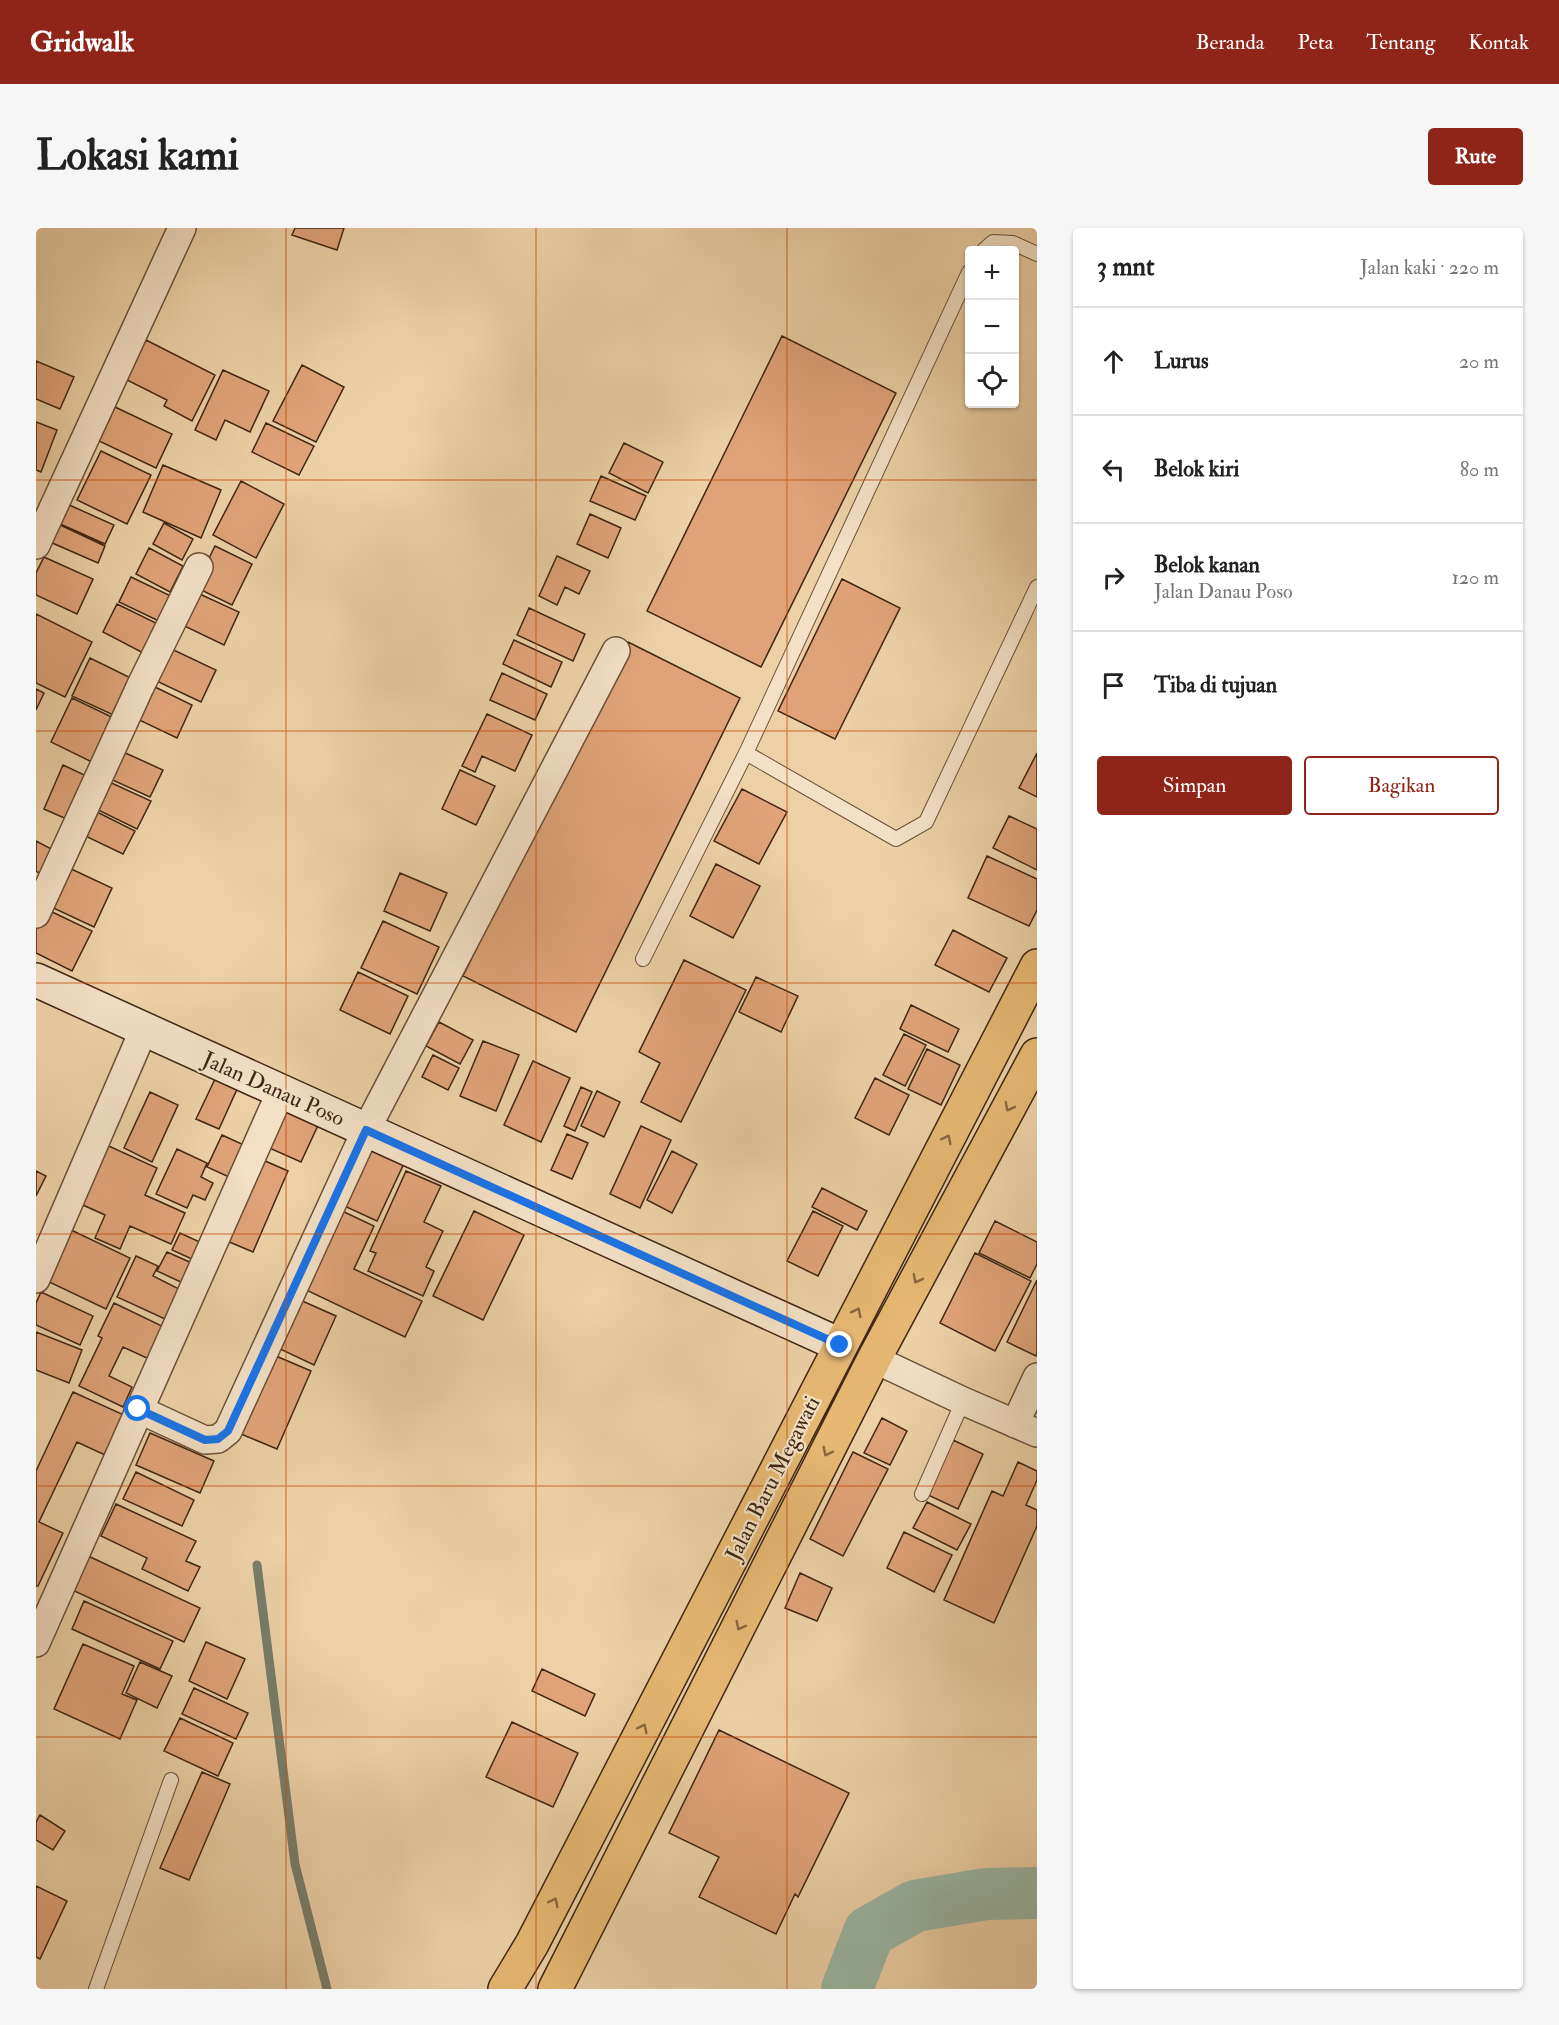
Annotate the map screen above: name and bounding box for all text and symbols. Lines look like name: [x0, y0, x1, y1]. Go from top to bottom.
text: Gridwalk: [30, 25, 134, 60]
text: Beranda: [1196, 29, 1264, 56]
text: Peta: [1297, 29, 1333, 56]
text: Tentang: [1366, 29, 1435, 56]
text: Kontak: [1468, 29, 1529, 56]
button: Rute: [1428, 128, 1523, 185]
text: Lokasi kami: [36, 130, 239, 182]
map controls: [965, 246, 1019, 408]
button: +: [965, 246, 1019, 300]
text: 3 mnt: [1097, 251, 1154, 283]
text: Jalan kaki · 220 m: [1360, 255, 1499, 280]
button: −: [965, 300, 1019, 354]
icon: ahead: [1097, 345, 1130, 378]
text: Lurus: [1154, 347, 1208, 375]
text: 20 m: [1459, 349, 1499, 374]
button: locate: [965, 354, 1019, 408]
icon: left: [1097, 453, 1130, 486]
text: Belok kiri: [1154, 455, 1239, 483]
text: 80 m: [1460, 457, 1499, 482]
text: Belok kanan: [1154, 551, 1260, 579]
icon: right: [1097, 561, 1130, 594]
text: 120 m: [1452, 565, 1499, 590]
text: Jalan Danau Poso: [1154, 579, 1293, 604]
icon: arrive: [1097, 669, 1130, 702]
text: Tiba di tujuan: [1154, 671, 1277, 699]
button: Simpan: [1097, 756, 1292, 815]
button: Bagikan: [1304, 756, 1499, 815]
street label: Jalan Danau Poso: [197, 1045, 349, 1133]
one-way arrow: [1005, 1101, 1016, 1111]
one-way arrow: [940, 1135, 951, 1145]
one-way arrow: [913, 1273, 924, 1283]
one-way arrow: [850, 1308, 861, 1318]
route end: [826, 1331, 852, 1357]
street label: Jalan Baru Megawati: [719, 1391, 827, 1566]
route start: [124, 1395, 150, 1421]
one-way arrow: [823, 1446, 835, 1457]
one-way arrow: [735, 1620, 747, 1631]
one-way arrow: [636, 1724, 648, 1735]
one-way arrow: [547, 1897, 558, 1908]

